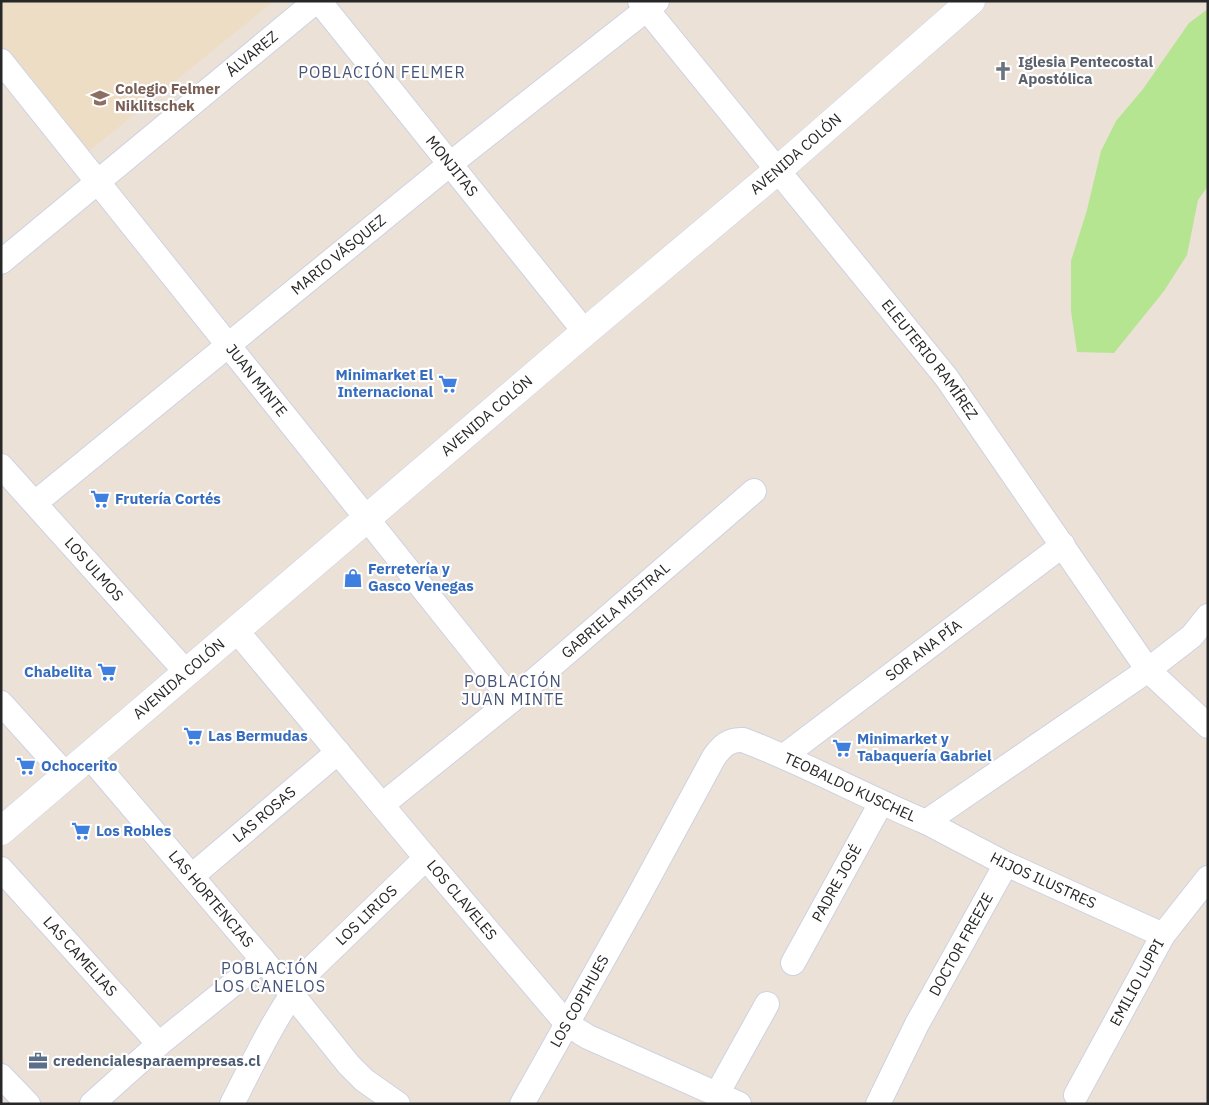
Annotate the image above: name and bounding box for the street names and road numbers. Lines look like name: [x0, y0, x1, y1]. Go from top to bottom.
street label: ÁLVAREZ: [222, 27, 282, 81]
street label: AVENIDA COLÓN: [746, 109, 845, 198]
street label: MONJITAS: [422, 132, 482, 200]
street label: MARIO VÁSQUEZ: [287, 210, 390, 299]
street label: ELEUTERIO RAMÍREZ: [878, 295, 983, 423]
street label: JUAN MINTE: [222, 340, 292, 420]
street label: AVENIDA COLÓN: [437, 371, 536, 460]
street label: LOS ULMOS: [61, 533, 128, 605]
street label: GABRIELA MISTRAL: [557, 558, 674, 662]
street label: SOR ANA PÍA: [881, 615, 965, 685]
street label: AVENIDA COLÓN: [129, 634, 228, 723]
street label: TEOBALDO KUSCHEL: [781, 748, 920, 826]
street label: LAS ROSAS: [229, 782, 300, 846]
street label: PADRE JOSÉ: [807, 841, 865, 925]
street label: LAS HORTENCIAS: [165, 846, 258, 951]
street label: HIJOS ILUSTRES: [987, 847, 1099, 913]
street label: LOS CLAVELES: [423, 856, 501, 944]
street label: LOS LIRIOS: [331, 881, 401, 949]
street label: DOCTOR FREEZE: [925, 889, 997, 999]
street label: LAS CAMELIAS: [39, 912, 121, 1000]
street label: EMILIO LUPPI: [1105, 936, 1168, 1029]
street label: LOS COPIHUES: [546, 951, 613, 1050]

